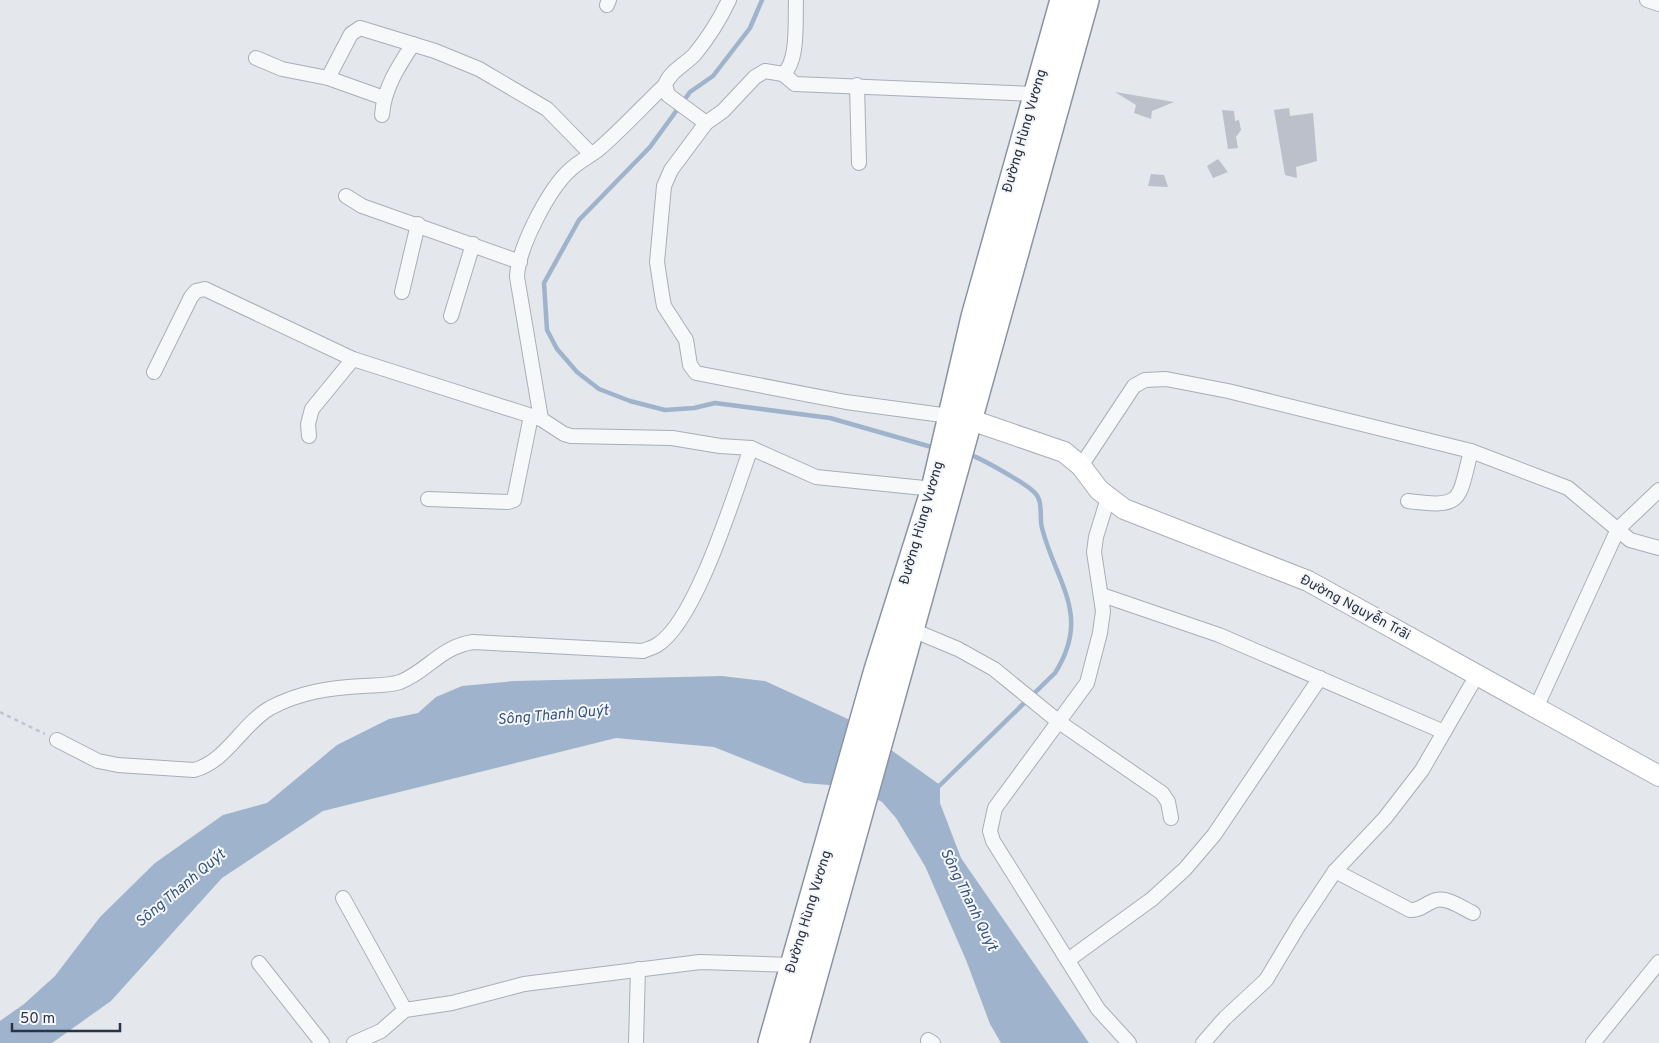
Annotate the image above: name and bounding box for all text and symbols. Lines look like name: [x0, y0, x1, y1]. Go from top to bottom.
street label: Đường Hùng Vương: [999, 67, 1051, 195]
street label: Đường Hùng Vương: [896, 459, 948, 587]
street label: Đường Nguyễn Trãi: [1297, 571, 1414, 644]
water label: Sông Thanh Quýt: [497, 702, 610, 730]
water label: Sông Thanh Quýt: [132, 845, 230, 932]
water label: Sông Thanh Quýt: [935, 846, 1001, 955]
street label: Đường Hùng Vương: [782, 849, 836, 975]
scale bar: [12, 1000, 120, 1032]
text: 50 m: [20, 1010, 55, 1029]

